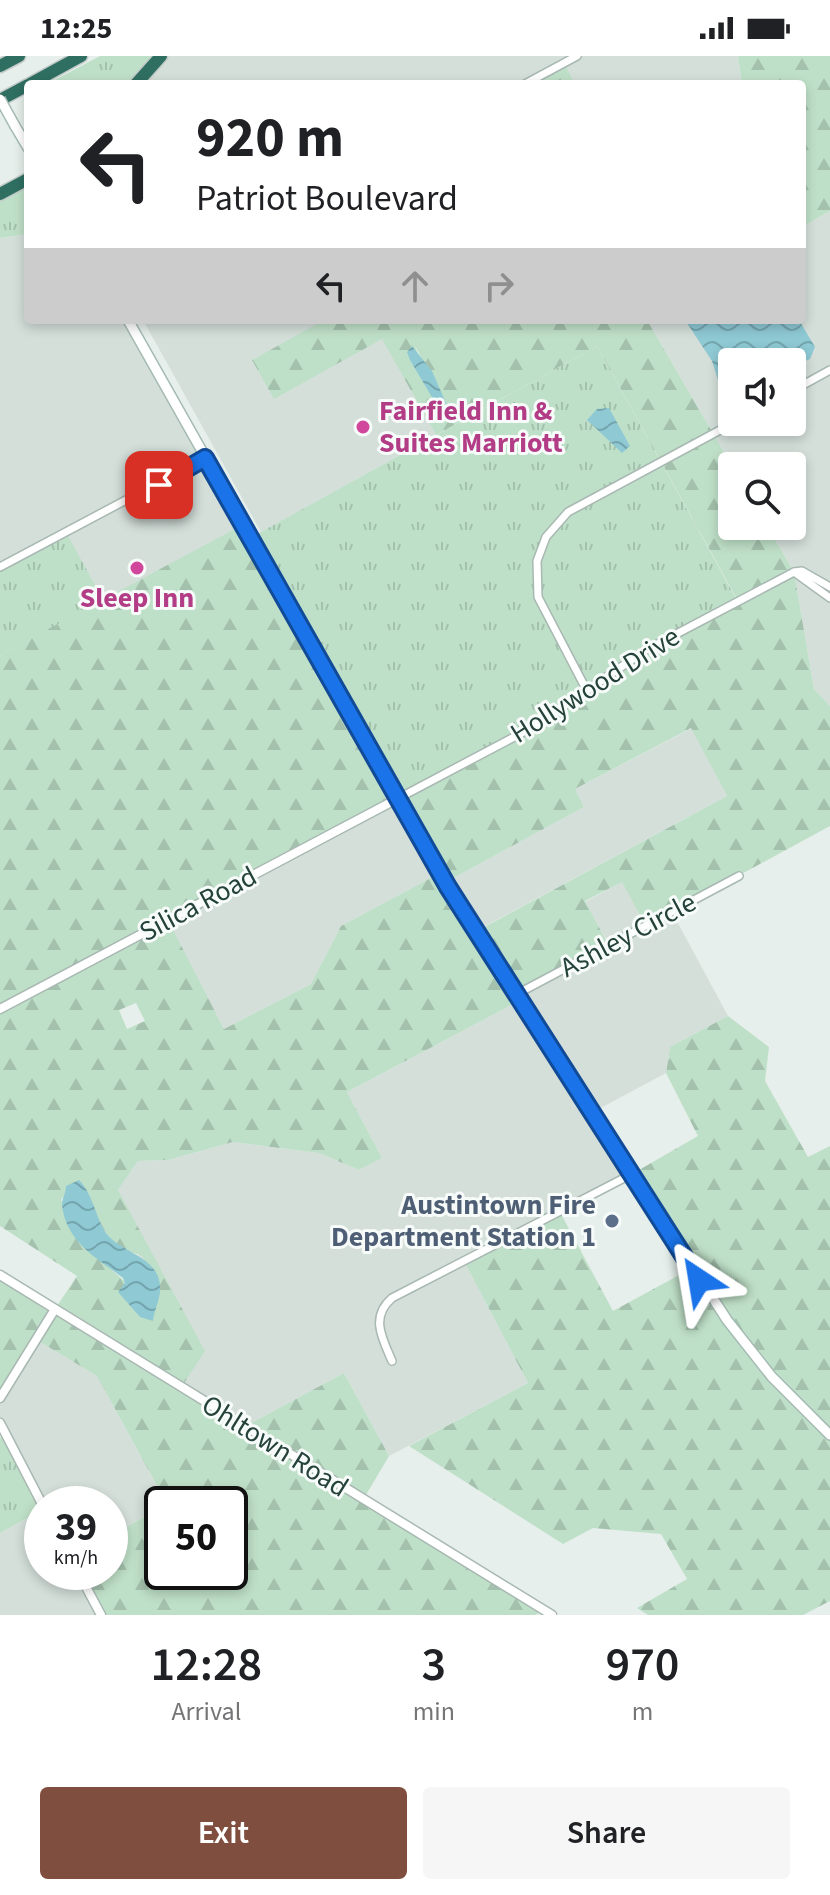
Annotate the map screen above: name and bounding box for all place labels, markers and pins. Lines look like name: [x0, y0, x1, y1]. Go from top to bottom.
place label: Fairfield Inn & Suites Marriott: [379, 391, 563, 463]
marker: Fairfield Inn & Suites Marriott: [354, 418, 372, 436]
pin: [125, 451, 193, 519]
marker: Sleep Inn: [128, 559, 146, 577]
place label: Sleep Inn: [80, 578, 194, 618]
place label: Austintown Fire Department Station 1: [331, 1185, 596, 1257]
marker: Austintown Fire Department Station 1: [603, 1212, 621, 1230]

